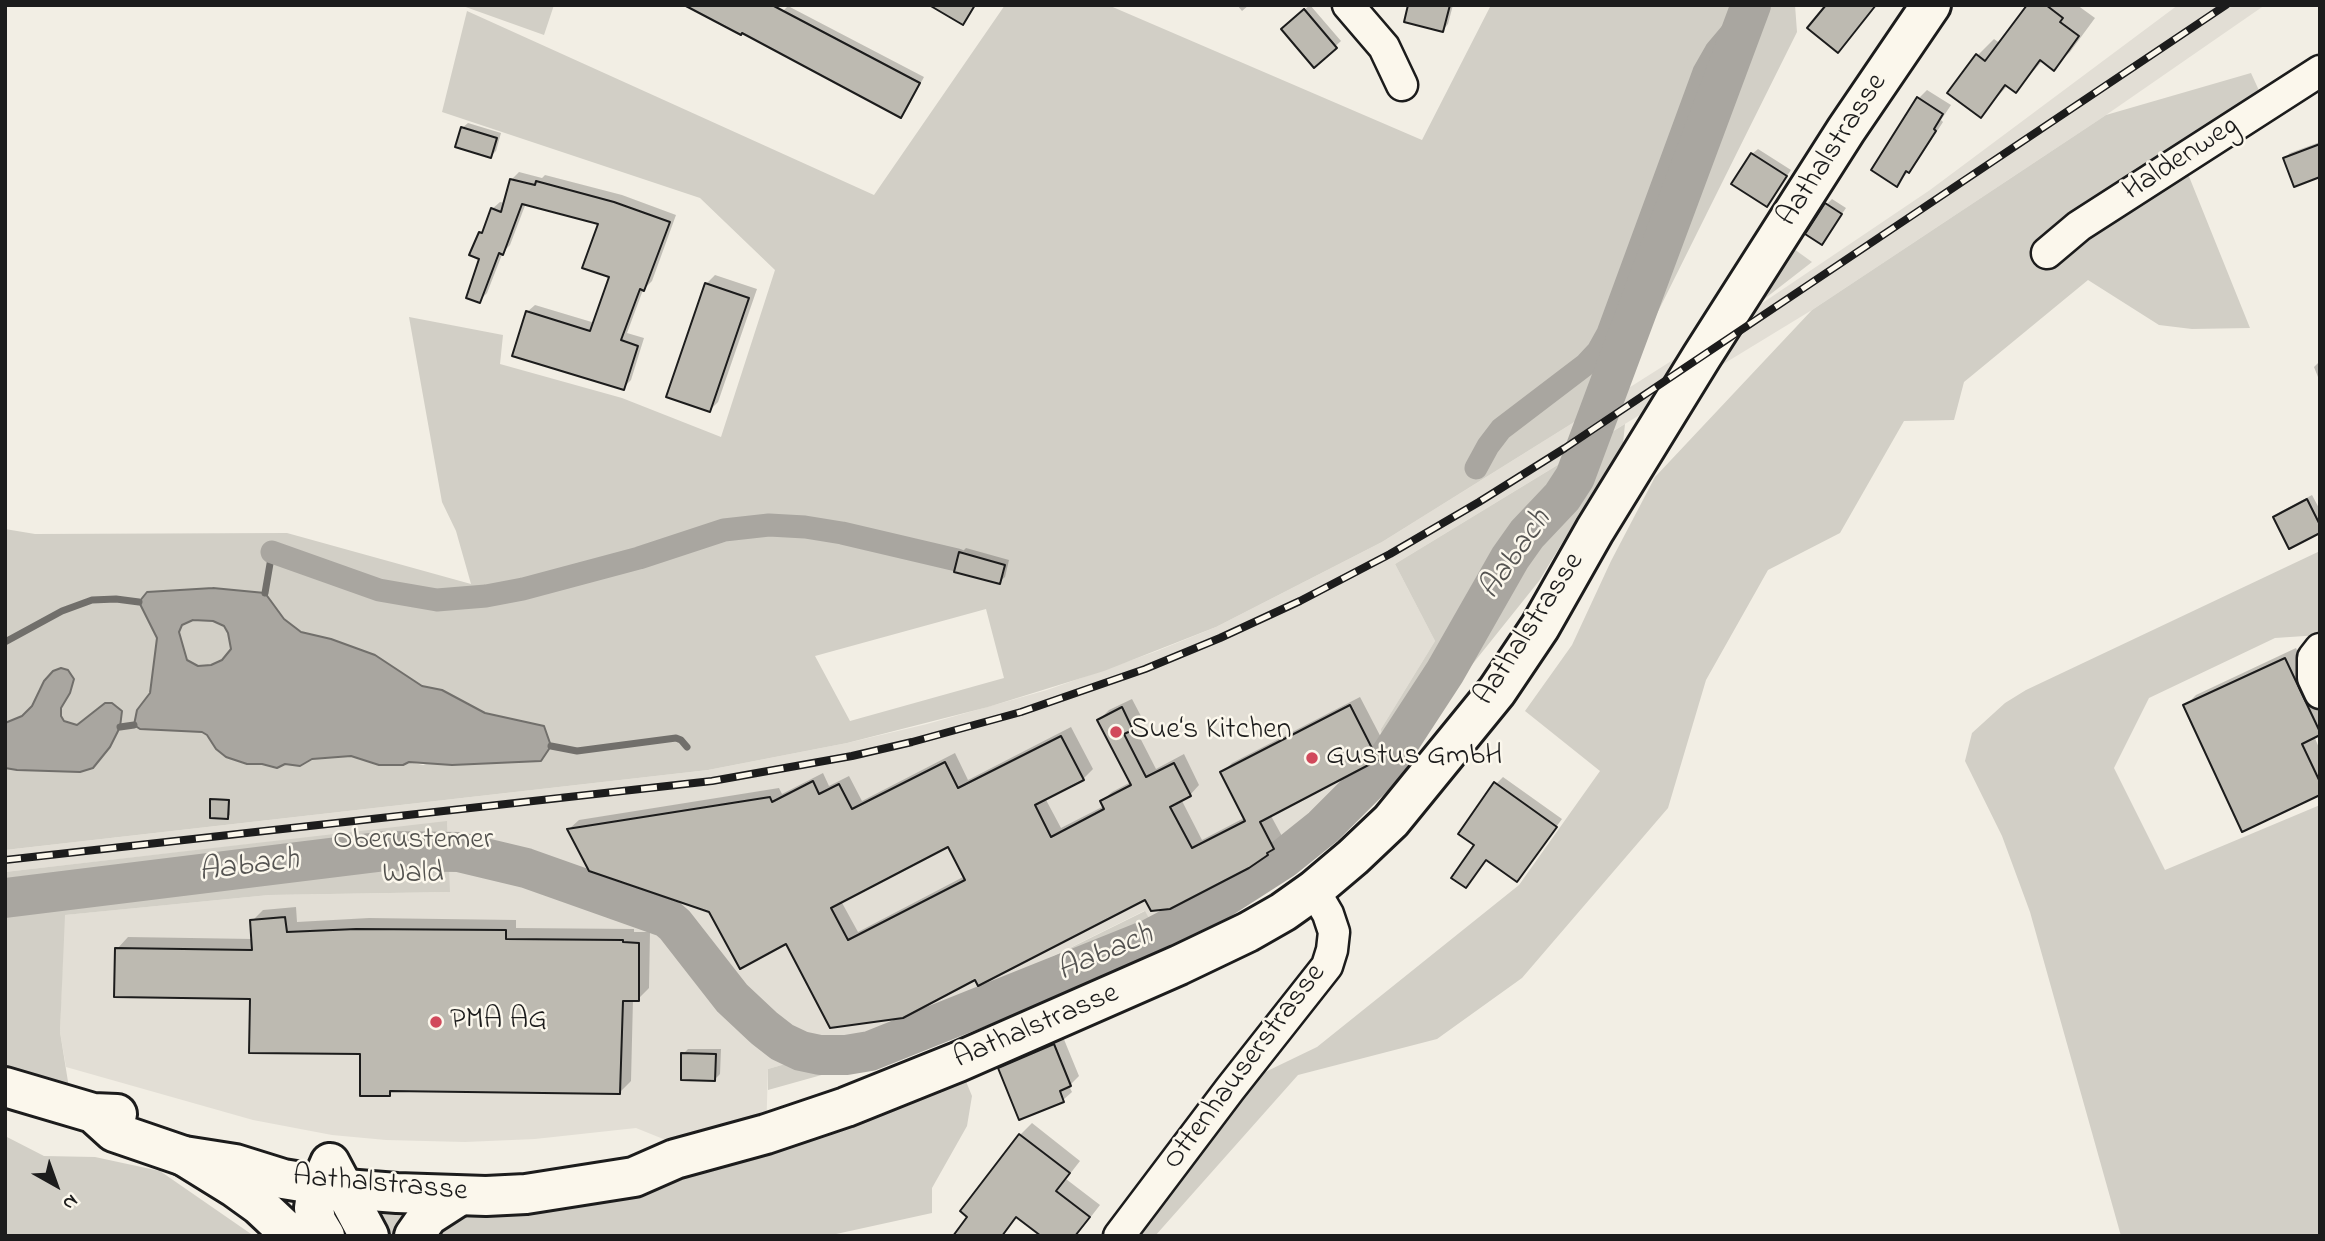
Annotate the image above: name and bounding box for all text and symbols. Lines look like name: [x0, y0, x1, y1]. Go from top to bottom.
street label: Aathalstrasse: [1771, 68, 1897, 234]
street label: Haldenweg: [2118, 109, 2246, 211]
water label: Aabach: [1472, 504, 1562, 608]
street label: Aathalstrasse: [1468, 547, 1594, 713]
place label: Sue‘s Kitchen: [1130, 714, 1291, 750]
marker: Sue‘s Kitchen: [1108, 724, 1124, 740]
place label: Gustus GmbH: [1326, 740, 1502, 776]
marker: Gustus GmbH: [1304, 750, 1320, 766]
park label: Oberustemer Wald: [333, 824, 493, 894]
water label: Aabach: [197, 843, 301, 893]
water label: Aabach: [1052, 918, 1160, 992]
street label: Ottenhauserstrasse: [1157, 958, 1335, 1178]
street label: Aathalstrasse: [949, 977, 1125, 1079]
place label: PMA AG: [450, 1004, 547, 1040]
marker: PMA AG: [428, 1014, 444, 1030]
north arrow: [21, 1150, 91, 1220]
street label: Aathalstrasse: [291, 1160, 469, 1212]
text: N: [56, 1187, 83, 1216]

